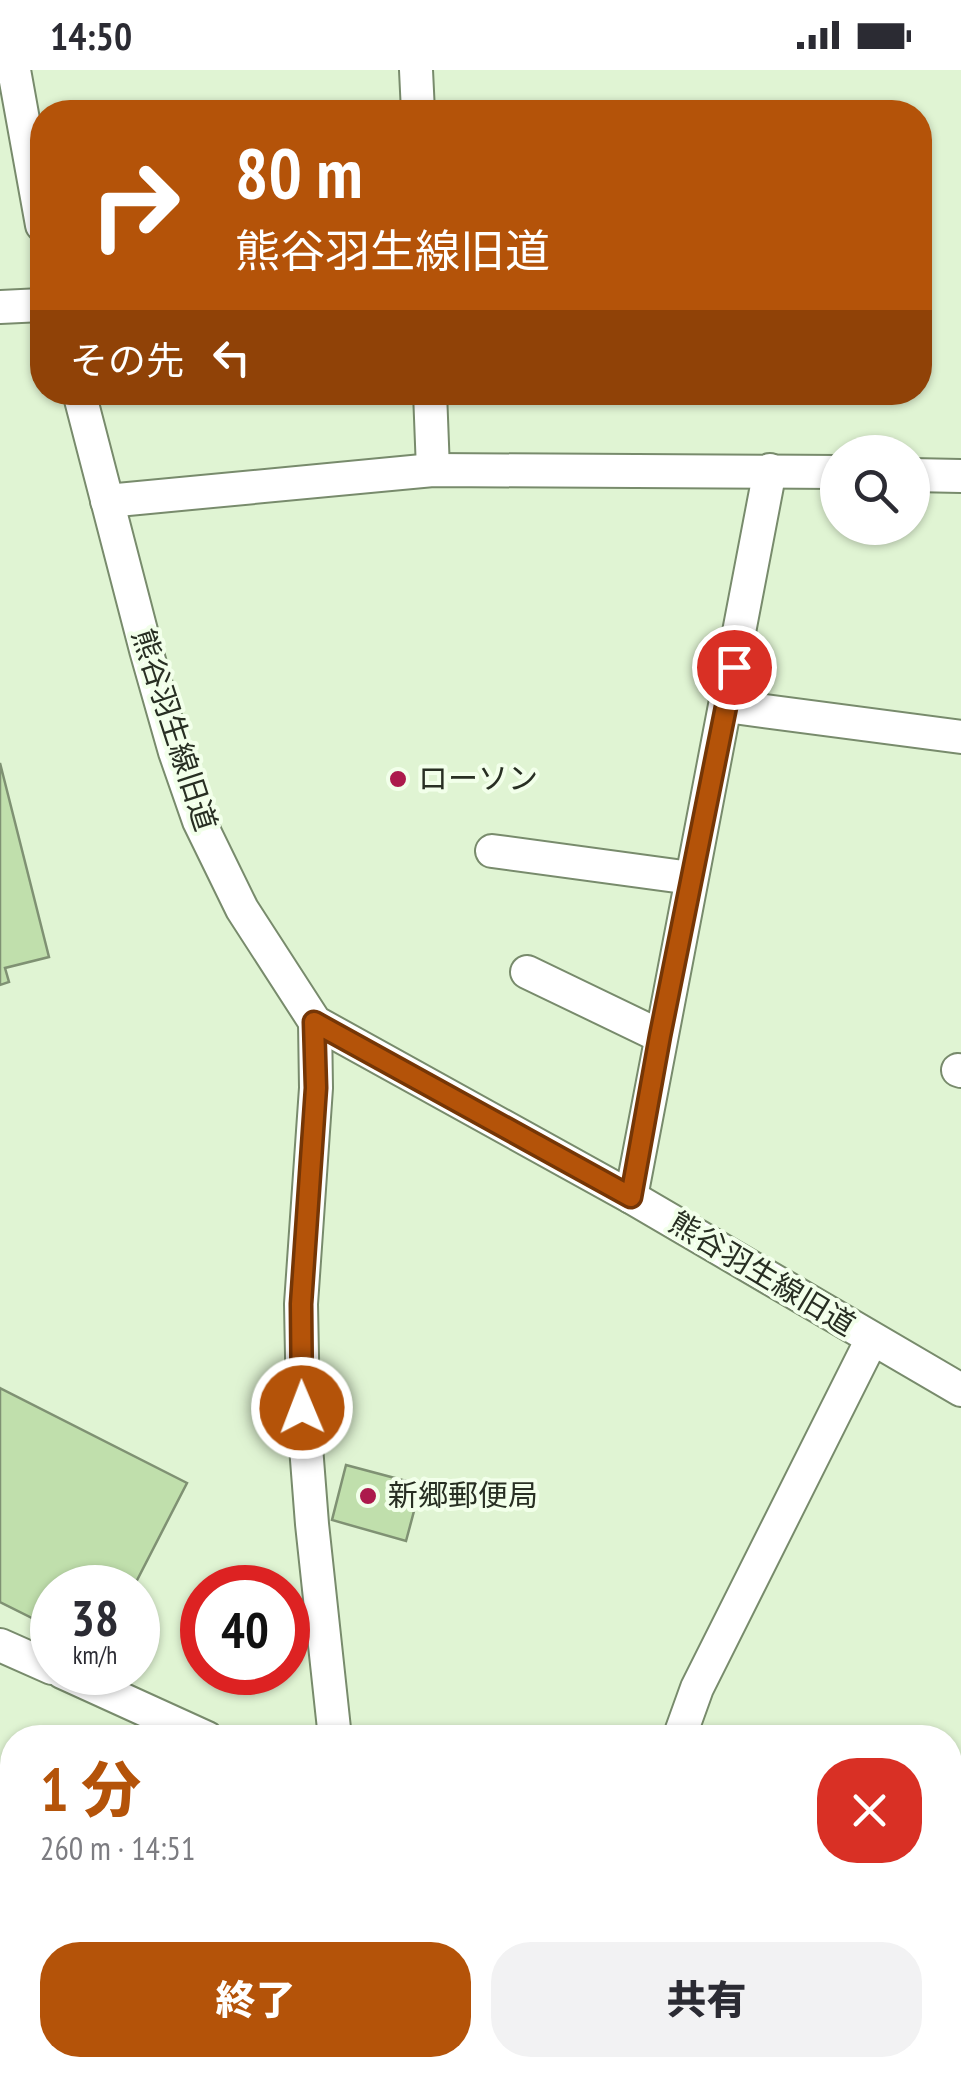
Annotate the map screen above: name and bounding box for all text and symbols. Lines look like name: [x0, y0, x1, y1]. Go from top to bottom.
text: 14:50: [50, 11, 132, 60]
text: 80 m: [235, 127, 363, 217]
icon: right: [70, 140, 200, 270]
text: 熊谷羽生線旧道: [235, 221, 550, 279]
icon: left: [204, 330, 259, 385]
text: その先: [70, 335, 184, 384]
map controls: [820, 435, 930, 545]
button: search: [820, 435, 930, 545]
street label: 熊谷羽生線旧道: [124, 624, 226, 835]
pin: [692, 625, 777, 710]
icon: arrive: [707, 640, 762, 695]
place label: ローソン: [418, 758, 538, 797]
marker: ローソン: [387, 768, 409, 790]
street label: 熊谷羽生線旧道: [663, 1202, 863, 1344]
position arrow: [250, 1356, 354, 1460]
place label: 新郷郵便局: [388, 1475, 538, 1514]
marker: 新郷郵便局: [357, 1485, 379, 1507]
speed limit sign: 40: [180, 1565, 310, 1695]
text: 38: [71, 1585, 119, 1650]
text: km/h: [73, 1639, 117, 1671]
text: 1 分: [40, 1750, 141, 1828]
button: close: [817, 1758, 922, 1863]
text: 260 m · 14:51: [40, 1827, 195, 1869]
button: 終了: [40, 1942, 471, 2057]
button: 共有: [491, 1942, 922, 2057]

